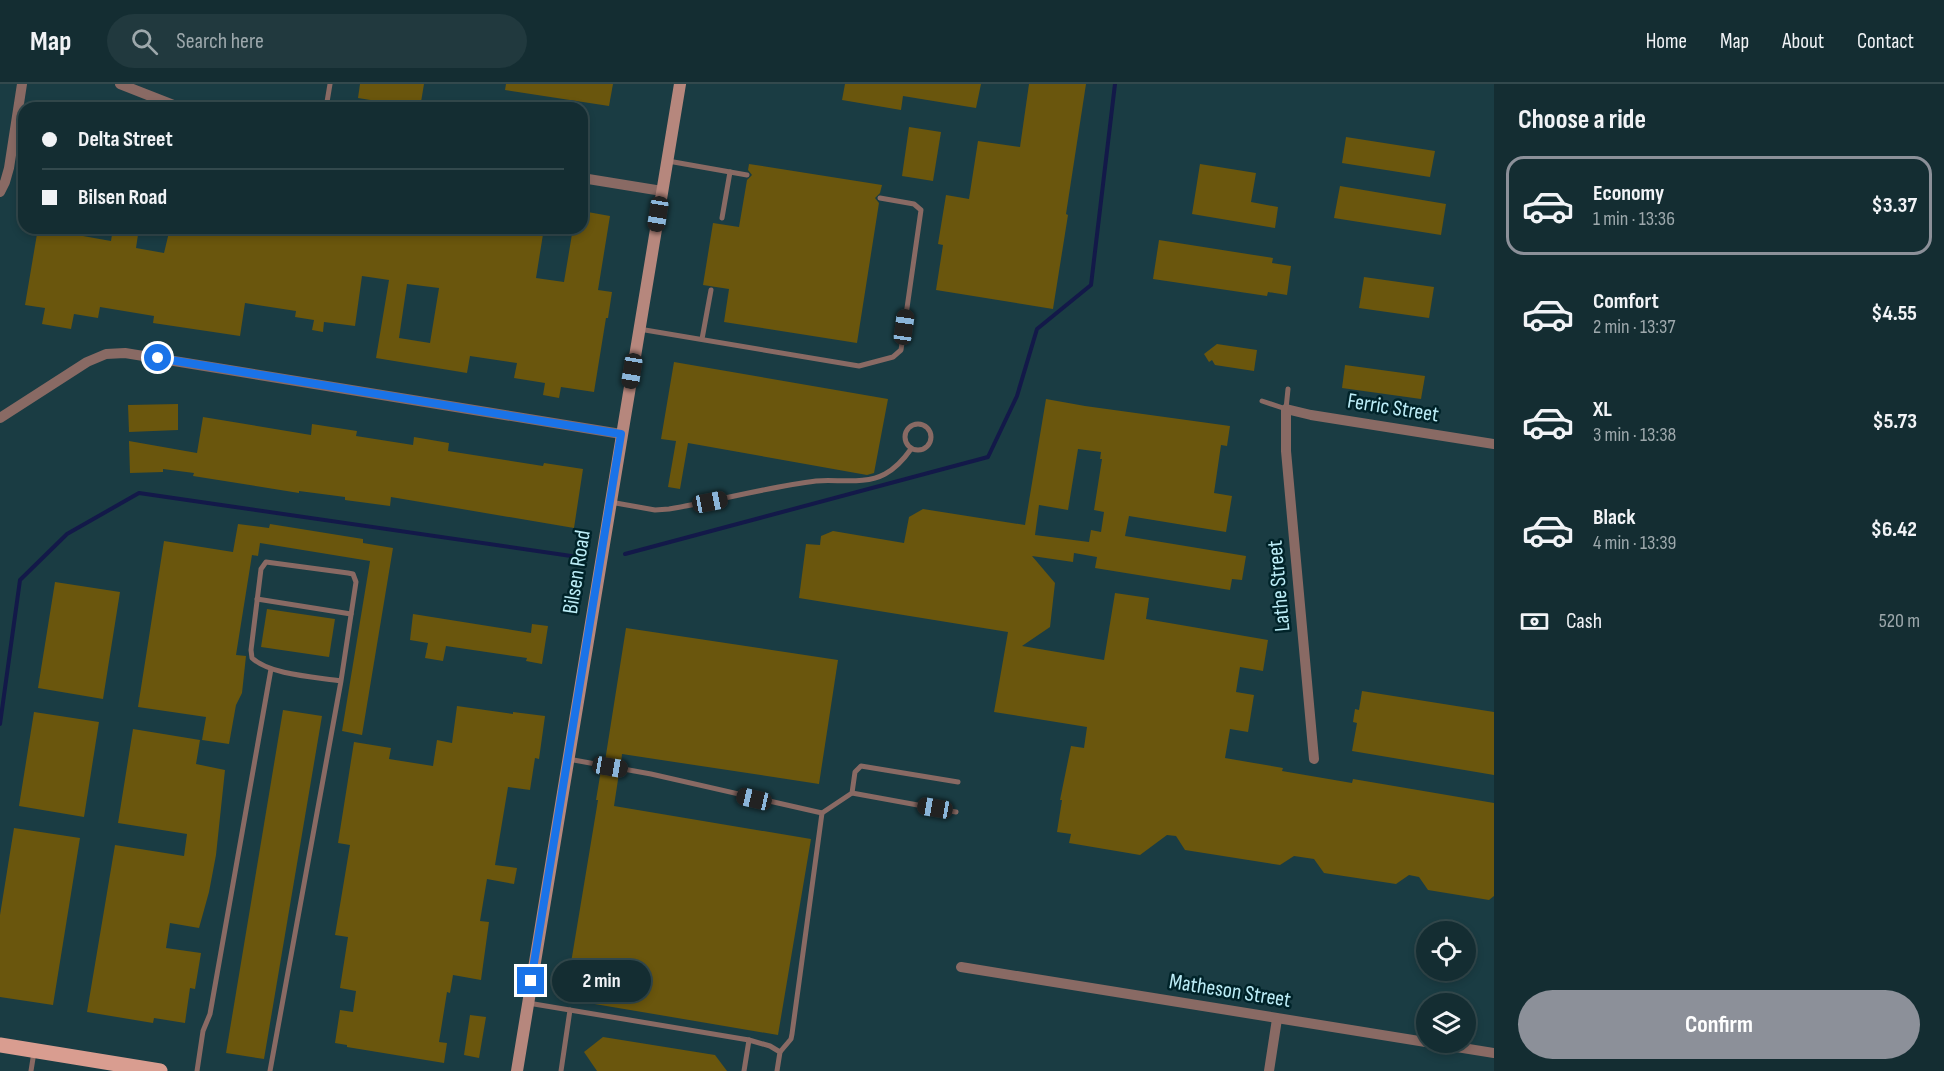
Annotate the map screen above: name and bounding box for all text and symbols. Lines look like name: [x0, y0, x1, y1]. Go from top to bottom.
search box: [107, 14, 527, 68]
text: Map: [30, 25, 71, 58]
icon: search: [128, 25, 161, 58]
text: Search here: [176, 28, 264, 55]
text: Home: [1646, 29, 1687, 54]
text: Map: [1720, 29, 1749, 54]
text: About: [1782, 29, 1824, 54]
text: Contact: [1857, 29, 1914, 54]
text: Choose a ride: [1518, 104, 1646, 136]
text: Delta Street: [78, 126, 173, 153]
icon: car: [1521, 179, 1575, 233]
text: Economy: [1593, 180, 1664, 207]
text: Bilsen Road: [78, 184, 167, 211]
text: $3.37: [1871, 192, 1917, 219]
car: [646, 195, 670, 233]
text: 1 min · 13:36: [1593, 207, 1675, 231]
icon: car: [1521, 287, 1575, 341]
text: Comfort: [1593, 288, 1659, 315]
text: $4.55: [1871, 300, 1917, 327]
car: [893, 308, 915, 346]
text: 2 min · 13:37: [1593, 315, 1675, 339]
route start: [144, 344, 171, 371]
car: [620, 352, 644, 390]
street label: Ferric Street: [1345, 387, 1441, 429]
icon: car: [1521, 395, 1575, 449]
text: XL: [1593, 396, 1612, 423]
text: $5.73: [1872, 408, 1917, 435]
text: 3 min · 13:38: [1593, 423, 1676, 447]
car: [691, 490, 729, 514]
icon: car: [1521, 503, 1575, 557]
text: Black: [1593, 504, 1635, 531]
text: $6.42: [1871, 516, 1917, 543]
street label: Bilsen Road: [557, 528, 597, 616]
text: 4 min · 13:39: [1593, 531, 1676, 555]
street label: Lathe Street: [1262, 539, 1296, 633]
icon: cash: [1518, 605, 1551, 638]
text: Cash: [1566, 608, 1602, 635]
text: 520 m: [1879, 609, 1920, 633]
car: [591, 755, 629, 779]
car: [734, 786, 774, 812]
car: [916, 796, 954, 820]
map controls: [1416, 921, 1476, 1053]
button: locate: [1416, 921, 1476, 981]
callout: 2 min: [552, 960, 651, 1002]
route end: [517, 967, 544, 994]
street label: Matheson Street: [1167, 968, 1293, 1014]
text: 2 min: [582, 969, 621, 993]
button: Confirm: [1518, 990, 1920, 1059]
button: layers: [1416, 993, 1476, 1053]

